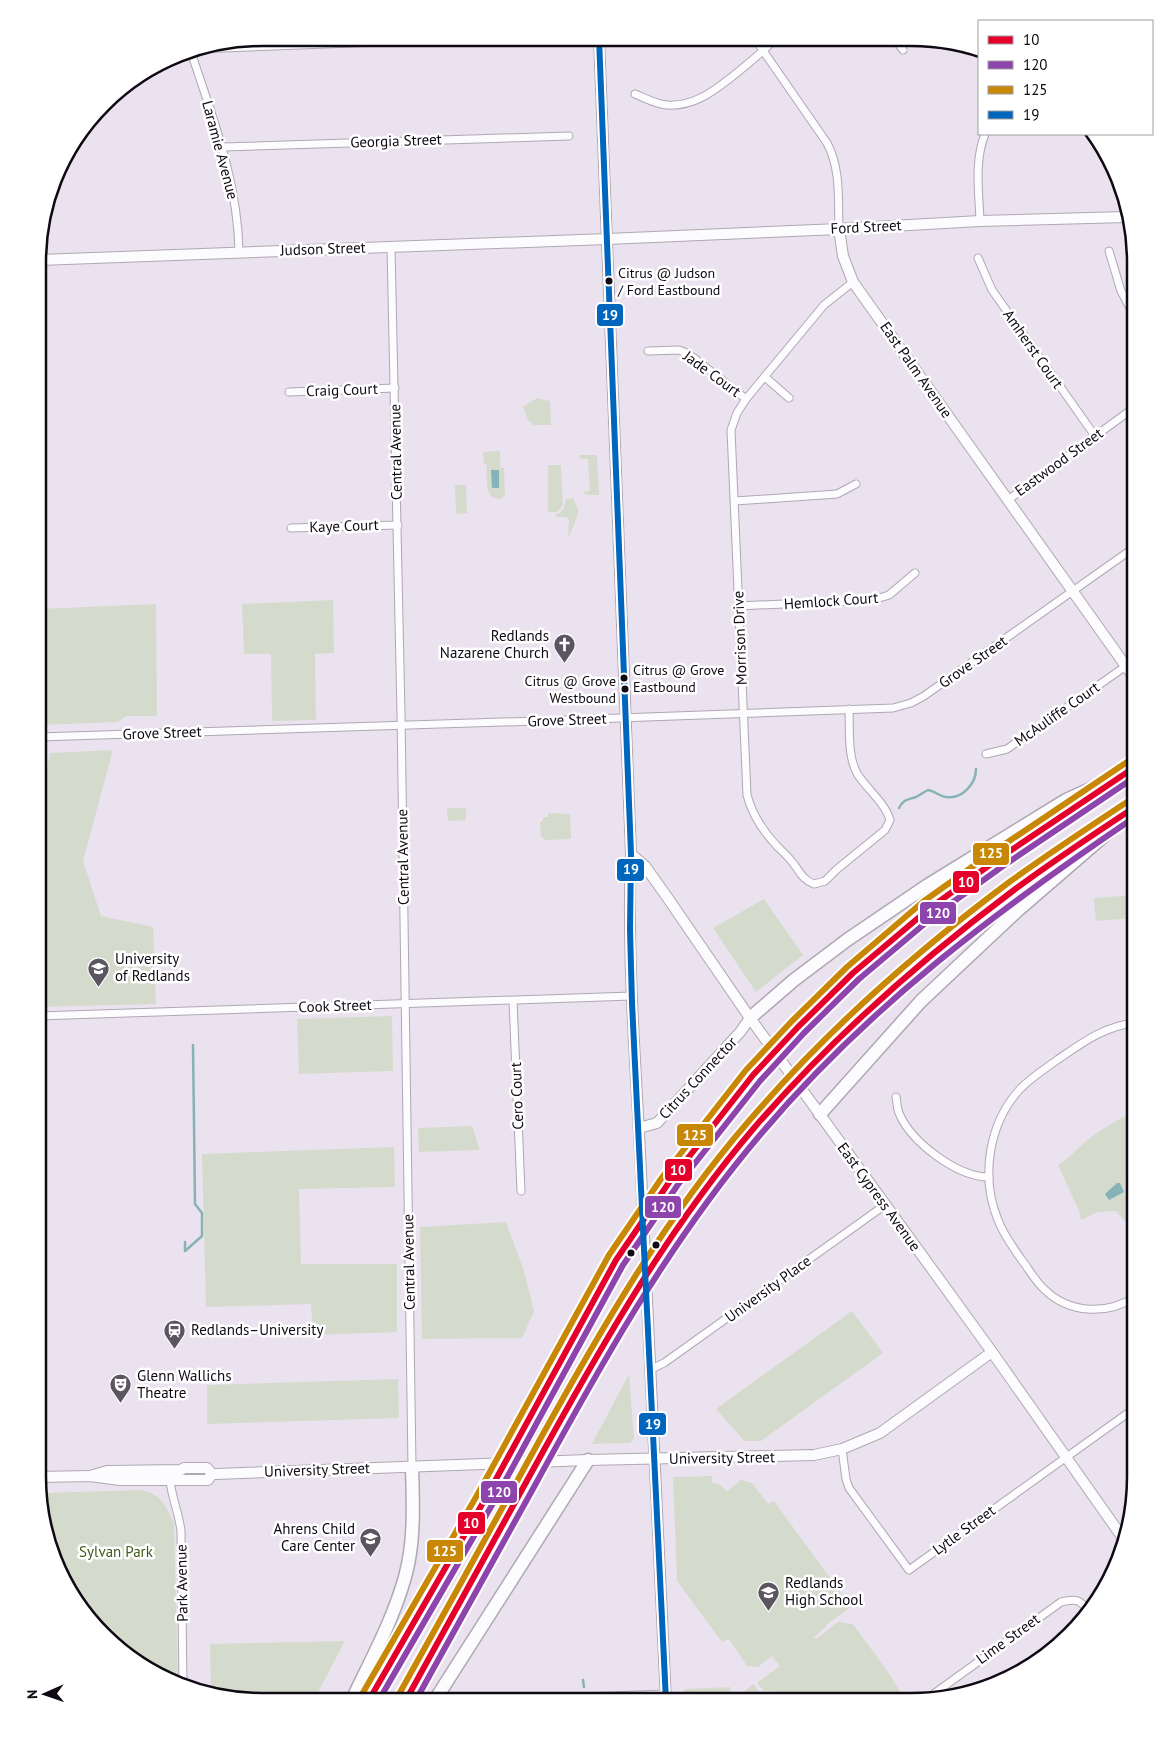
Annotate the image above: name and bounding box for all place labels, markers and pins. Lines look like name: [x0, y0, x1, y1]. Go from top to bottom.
place label: Citrus @ Judson / Ford Eastbound: [617, 264, 720, 299]
marker: Citrus @ Judson / Ford Eastbound: [604, 276, 614, 286]
place label: Redlands Nazarene Church: [440, 626, 549, 662]
church icon: Redlands Nazarene Church: [553, 633, 577, 664]
place label: Citrus @ Grove Eastbound: [633, 661, 724, 696]
place label: Citrus @ Grove Westbound: [525, 672, 616, 707]
marker: Citrus @ Grove Eastbound: [619, 673, 629, 683]
marker: Citrus @ Grove Westbound: [620, 684, 630, 694]
place label: University of Redlands: [115, 949, 190, 985]
school or university icon: University of Redlands: [87, 956, 111, 987]
unlabelled marker: [651, 1240, 661, 1250]
unlabelled marker: [626, 1248, 636, 1258]
station icon: Redlands–University: [163, 1318, 187, 1349]
place label: Redlands–University: [191, 1320, 323, 1339]
place label: Glenn Wallichs Theatre: [137, 1366, 232, 1402]
theatre icon: Glenn Wallichs Theatre: [109, 1373, 133, 1404]
place label: Ahrens Child Care Center: [274, 1519, 355, 1555]
school or university icon: Ahrens Child Care Center: [359, 1526, 383, 1557]
place label: Redlands High School: [785, 1573, 863, 1609]
school or university icon: Redlands High School: [757, 1580, 781, 1611]

